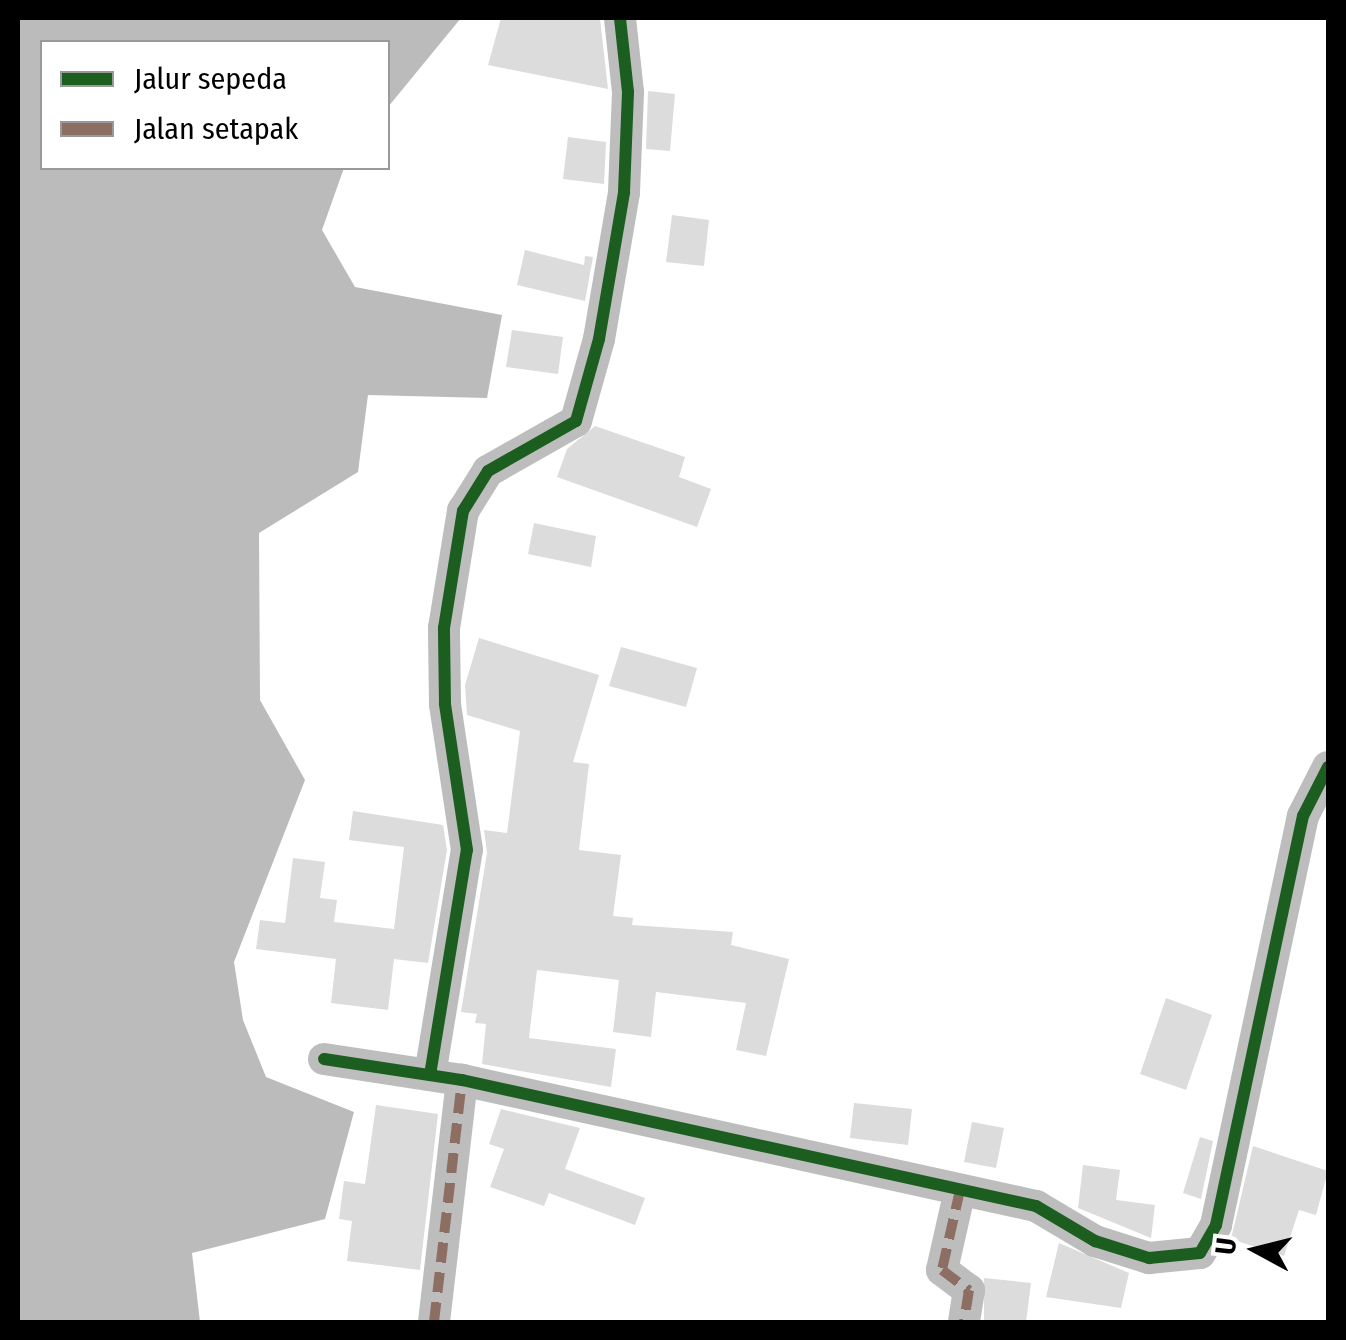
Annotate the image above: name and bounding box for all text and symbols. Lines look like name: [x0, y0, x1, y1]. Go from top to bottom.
legend: [40, 40, 390, 170]
text: Jalur sepeda: [134, 61, 287, 97]
text: Jalan setapak: [134, 111, 298, 147]
north arrow: [1206, 1200, 1306, 1300]
text: U: [1208, 1236, 1243, 1256]

